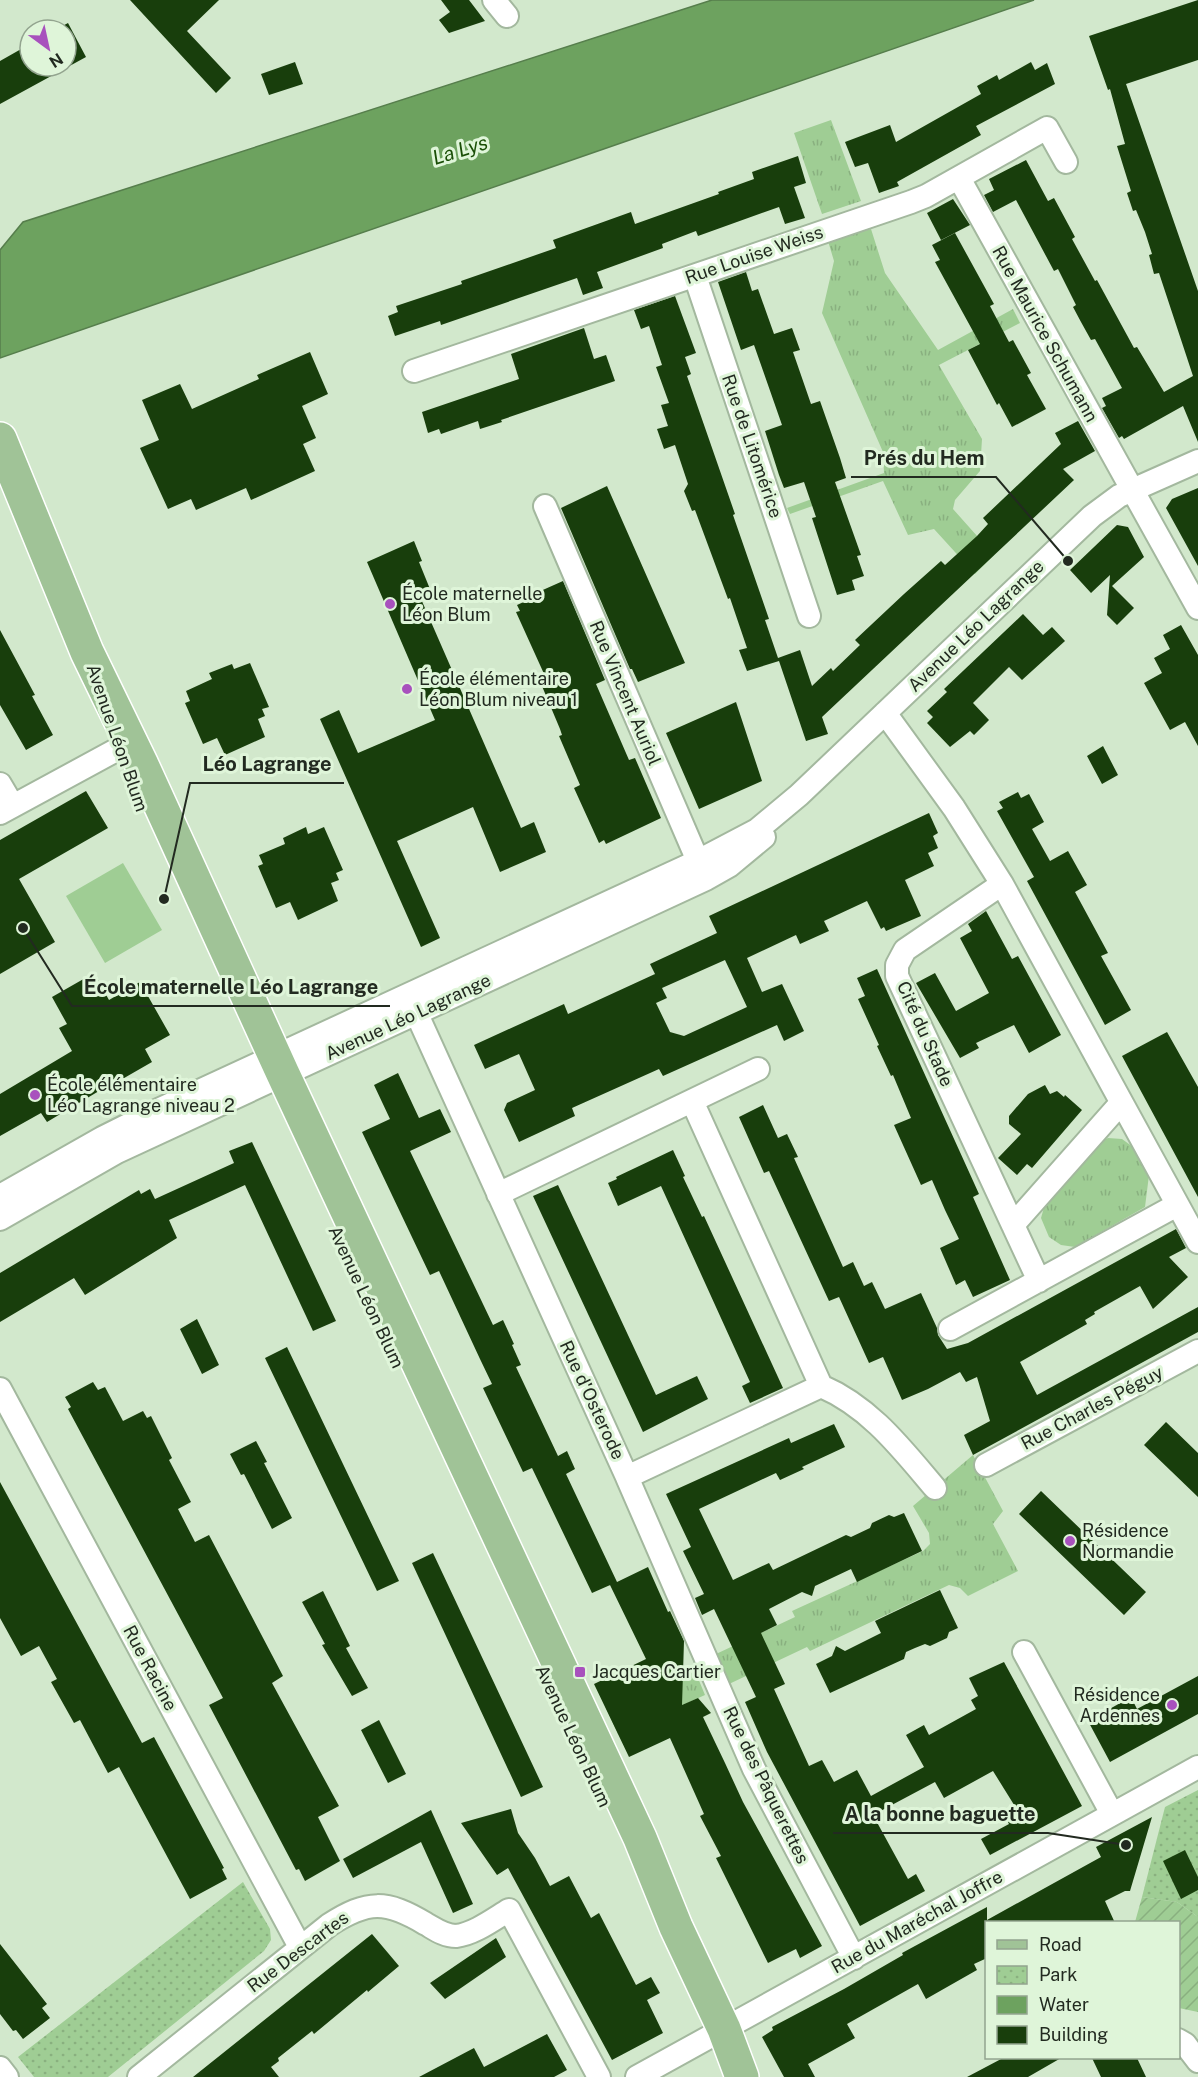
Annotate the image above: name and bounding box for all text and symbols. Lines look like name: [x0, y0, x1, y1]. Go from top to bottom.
north arrow: [18, 18, 78, 78]
text: N: [45, 49, 66, 72]
water label: La Lys: [429, 130, 491, 170]
street label: Rue Louise Weiss: [682, 221, 826, 288]
street label: Rue Maurice Schumann: [988, 242, 1103, 425]
street label: Rue de Litomérice: [718, 371, 787, 521]
callout: Prés du Hem: [851, 439, 996, 477]
text: Prés du Hem: [864, 446, 984, 470]
street label: Avenue Léo Lagrange: [904, 556, 1048, 696]
place label: École maternelle Léon Blum: [402, 582, 542, 625]
marker: École maternelle Léon Blum: [383, 597, 397, 611]
street label: Rue Vincent Auriol: [585, 617, 665, 768]
street label: Avenue Léon Blum: [82, 661, 153, 814]
place label: École élémentaire Léon Blum niveau 1: [419, 667, 578, 710]
marker: École élémentaire Léon Blum niveau 1: [400, 682, 414, 696]
callout: Léo Lagrange: [190, 745, 344, 783]
text: Léo Lagrange: [202, 752, 332, 776]
callout: École maternelle Léo Lagrange: [72, 968, 390, 1006]
street label: Avenue Léo Lagrange: [322, 969, 494, 1064]
text: École maternelle Léo Lagrange: [84, 974, 378, 999]
street label: Cité du Stade: [893, 978, 958, 1090]
place label: École élémentaire Léo Lagrange niveau 2: [47, 1073, 235, 1116]
marker: École élémentaire Léo Lagrange niveau 2: [28, 1088, 42, 1102]
street label: Avenue Léon Blum: [324, 1222, 409, 1371]
street label: Rue d'Osterode: [556, 1337, 629, 1463]
street label: Rue Charles Péguy: [1017, 1361, 1167, 1454]
place label: Résidence Normandie: [1082, 1520, 1174, 1562]
marker: Résidence Normandie: [1063, 1534, 1077, 1548]
street label: Rue Racine: [119, 1621, 182, 1714]
street label: Avenue Léon Blum: [531, 1661, 616, 1810]
place label: Jacques Cartier: [592, 1661, 721, 1682]
marker: Jacques Cartier: [573, 1665, 587, 1679]
place label: Résidence Ardennes: [1073, 1684, 1160, 1726]
marker: Résidence Ardennes: [1165, 1698, 1179, 1712]
street label: Rue des Pâquerettes: [719, 1703, 814, 1867]
callout: A la bonne baguette: [833, 1795, 1048, 1833]
text: A la bonne baguette: [845, 1802, 1035, 1826]
street label: Rue du Maréchal Joffre: [827, 1866, 1006, 1977]
street label: Rue Descartes: [243, 1907, 352, 1996]
legend: [985, 1921, 1180, 2059]
text: Road: [1039, 1934, 1082, 1955]
text: Park: [1039, 1964, 1077, 1985]
text: Water: [1039, 1994, 1089, 2015]
text: Building: [1039, 2024, 1108, 2045]

